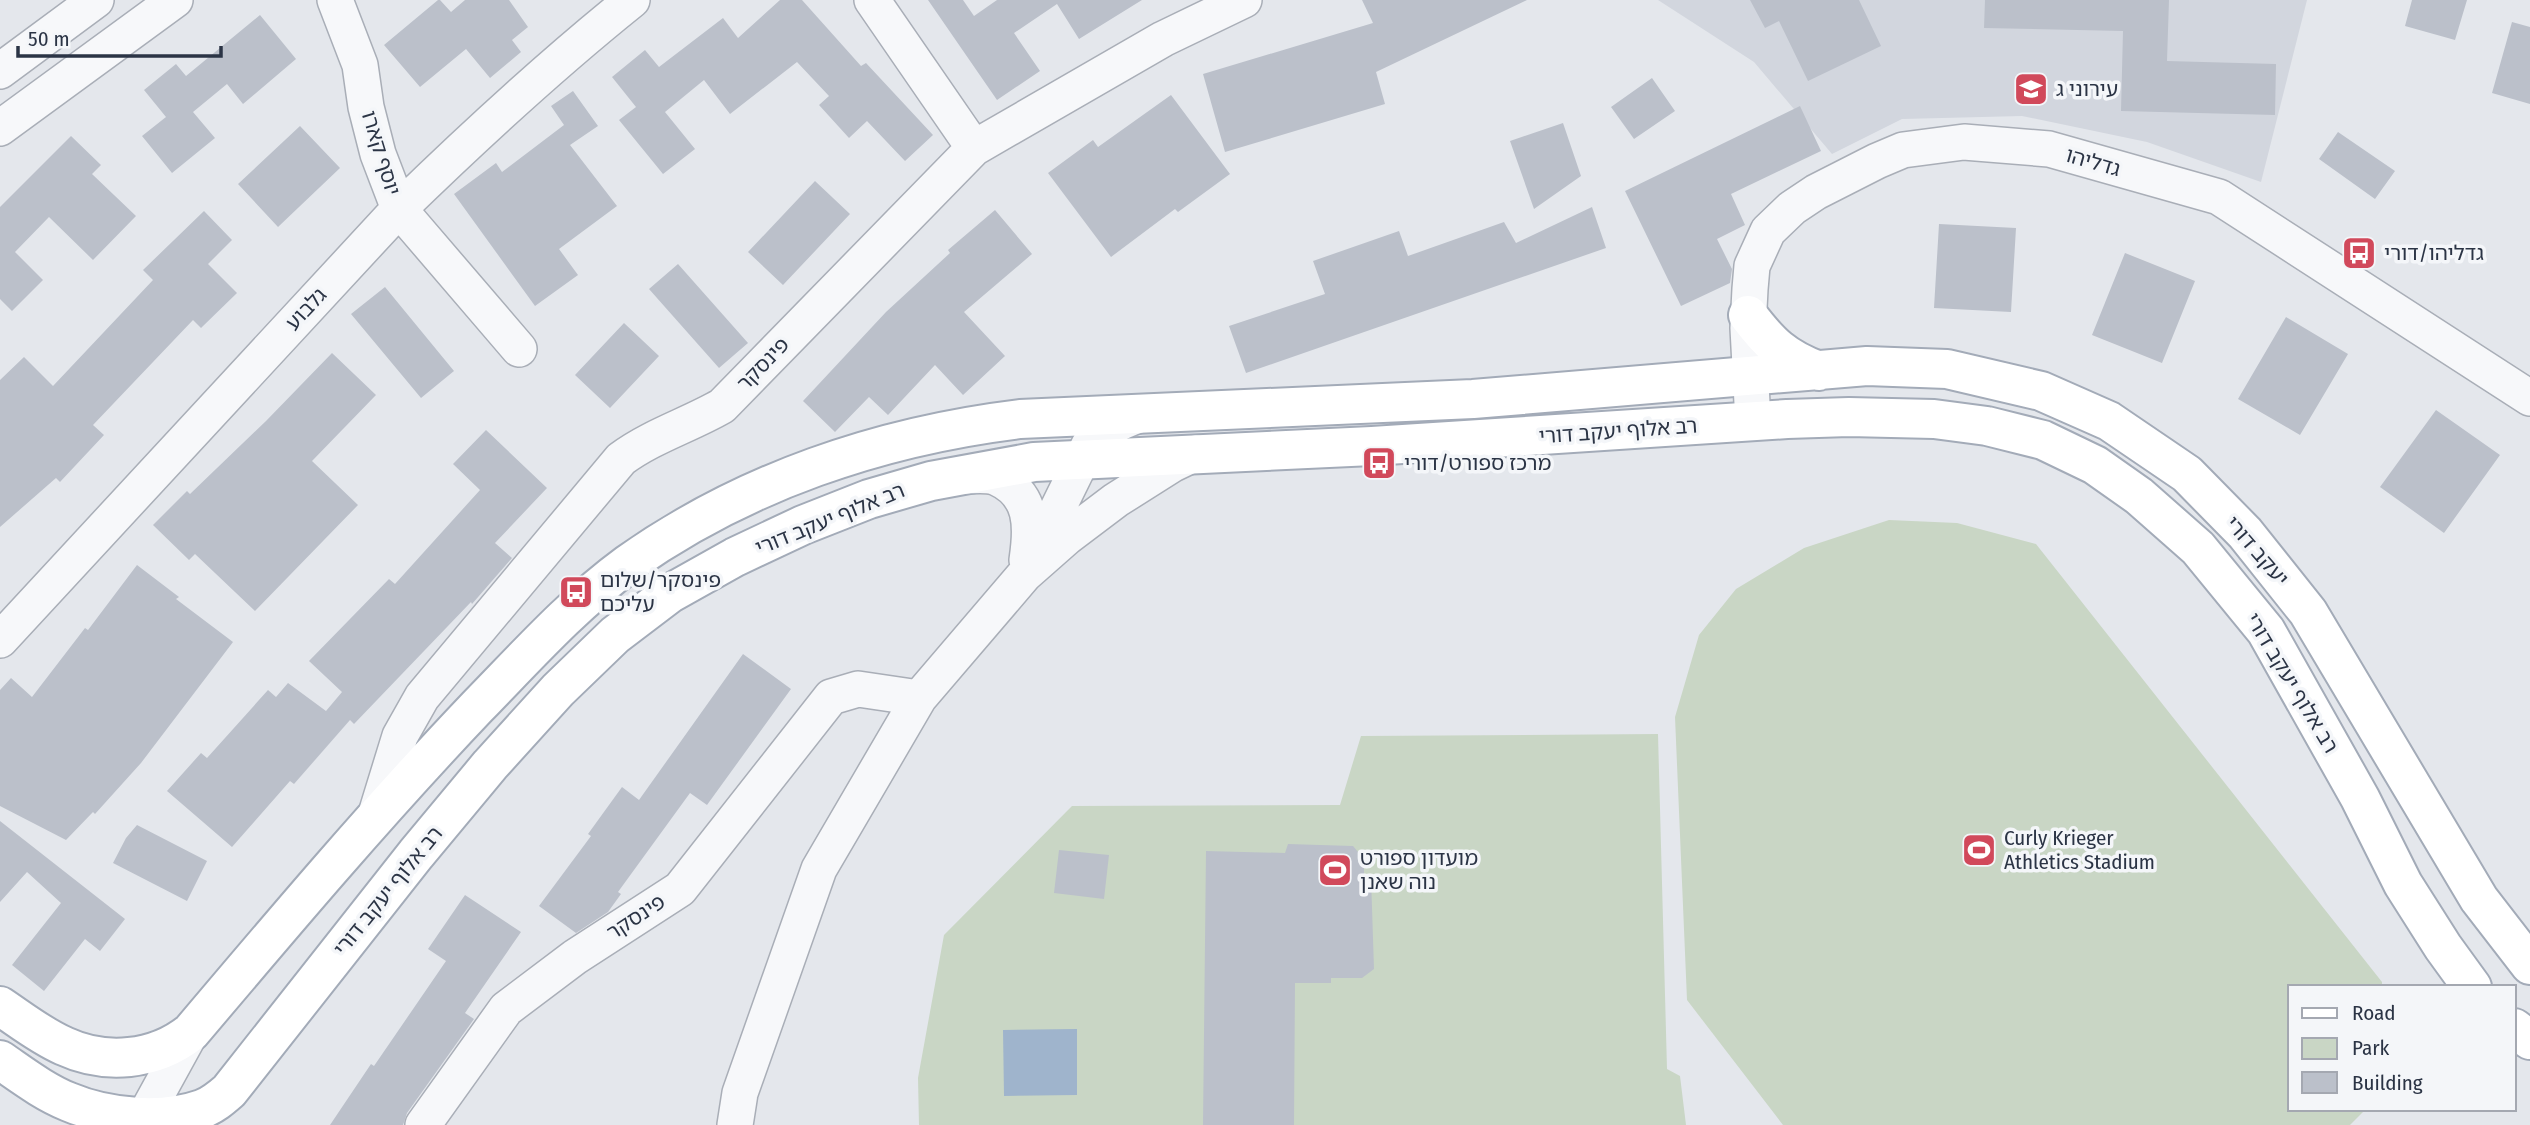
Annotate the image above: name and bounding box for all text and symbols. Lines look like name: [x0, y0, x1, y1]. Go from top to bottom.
scale bar: [18, 14, 220, 58]
text: 50 m: [28, 26, 70, 52]
school or university icon: עירוני ג: [2012, 70, 2050, 108]
place label: עירוני ג: [2056, 76, 2118, 102]
street label: יוסף קארו: [356, 108, 406, 198]
street label: גדליהו: [2063, 142, 2123, 182]
bus stop icon: גדליהו/דורי: [2340, 234, 2378, 272]
place label: גדליהו/דורי: [2384, 240, 2484, 266]
street label: גלבוע: [280, 282, 332, 336]
street label: פינסקר: [731, 332, 795, 396]
street label: רב אלוף יעקב דורי: [1538, 412, 1698, 450]
bus stop icon: מרכז ספורט/דורי: [1360, 444, 1398, 482]
place label: מרכז ספורט/דורי: [1404, 450, 1552, 476]
street label: רב אלוף יעקב דורי: [751, 477, 909, 561]
street label: יעקב דורי: [2220, 511, 2294, 591]
place label: פינסקר/שלום עליכם: [600, 567, 721, 617]
bus stop icon: פינסקר/שלום עליכם: [557, 573, 595, 611]
street label: רב אלוף יעקב דורי: [2240, 608, 2344, 758]
street label: רב אלוף יעקב דורי: [328, 821, 448, 961]
place label: Curly Krieger Athletics Stadium: [2004, 825, 2155, 875]
sports icon: Curly Krieger Athletics Stadium: [1960, 831, 1998, 869]
place label: מועדון ספורט נוה שאנן: [1360, 845, 1478, 895]
sports icon: מועדון ספורט נוה שאנן: [1316, 851, 1354, 889]
street label: פינסקר: [602, 889, 670, 945]
legend: [2288, 985, 2516, 1111]
text: Road: [2352, 1000, 2396, 1026]
text: Park: [2352, 1035, 2390, 1061]
text: Building: [2352, 1070, 2423, 1096]

